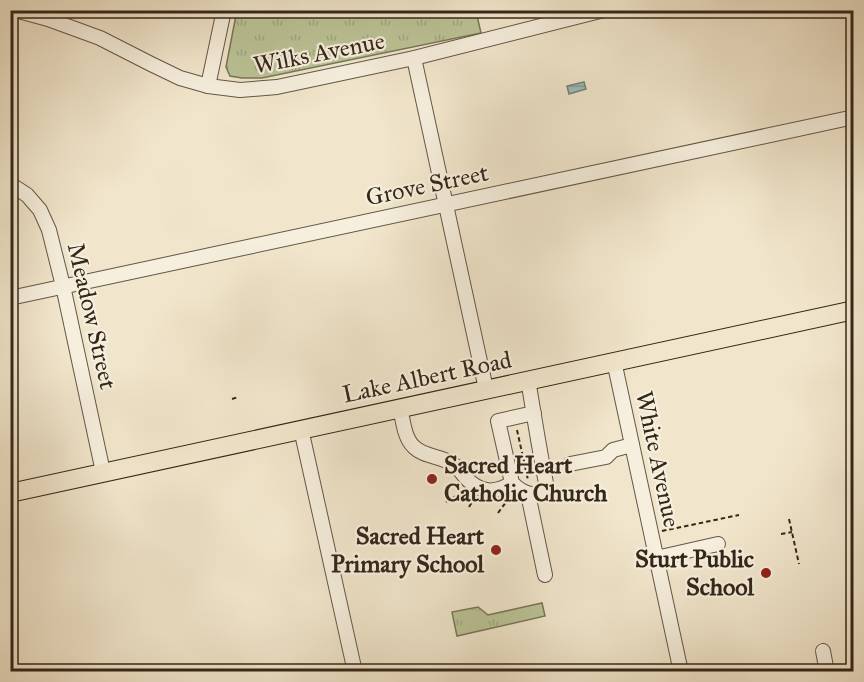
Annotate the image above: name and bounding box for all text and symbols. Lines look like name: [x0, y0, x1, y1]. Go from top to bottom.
street label: Wilks Avenue: [251, 26, 387, 80]
street label: Grove Street: [363, 157, 492, 213]
street label: Meadow Street: [61, 240, 124, 393]
street label: Lake Albert Road: [340, 344, 514, 410]
street label: White Avenue: [629, 388, 687, 530]
place label: Sacred Heart Catholic Church: [444, 450, 608, 508]
marker: Sacred Heart Catholic Church: [425, 472, 439, 486]
place label: Sacred Heart Primary School: [331, 521, 485, 579]
marker: Sacred Heart Primary School: [489, 543, 503, 557]
place label: Sturt Public School: [635, 544, 755, 602]
marker: Sturt Public School: [759, 566, 773, 580]

